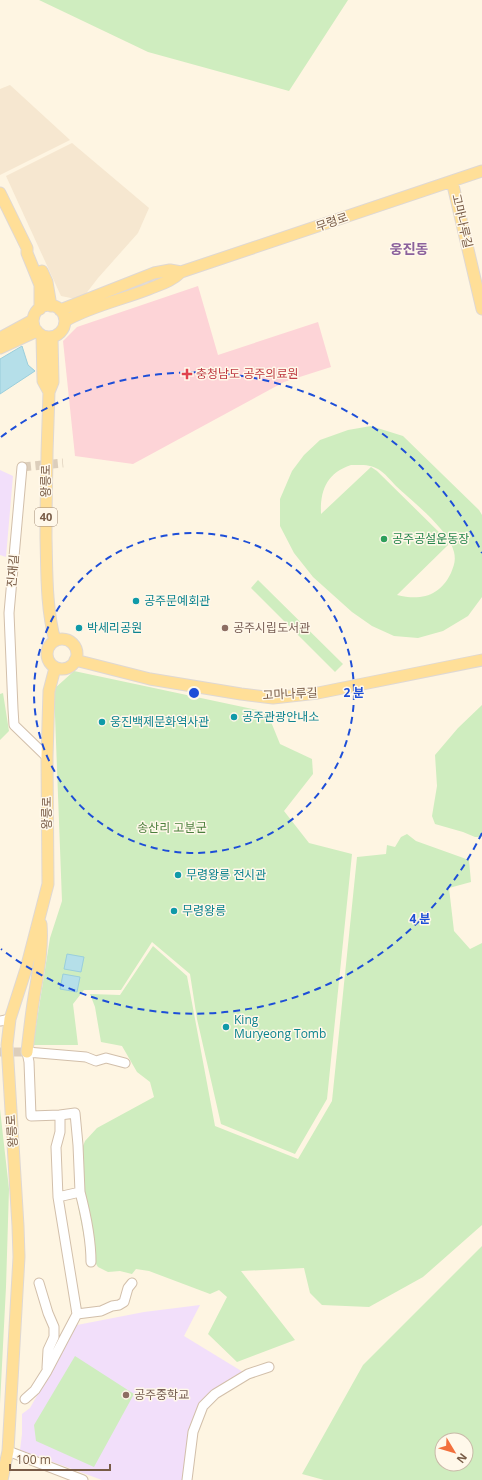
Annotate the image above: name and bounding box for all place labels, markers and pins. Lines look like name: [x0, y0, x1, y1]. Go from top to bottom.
place label: 충청남도 공주의료원: [196, 365, 298, 382]
marker: 충청남도 공주의료원: [181, 368, 193, 380]
place label: 공주공설운동장: [392, 530, 469, 547]
marker: 공주공설운동장: [379, 534, 389, 544]
place label: 공주문예회관: [144, 592, 210, 609]
marker: 공주문예회관: [131, 596, 141, 606]
place label: 박세리공원: [87, 619, 142, 636]
place label: 공주시립도서관: [233, 619, 310, 636]
marker: 박세리공원: [74, 623, 84, 633]
marker: 공주시립도서관: [220, 623, 230, 633]
centre of rings: [187, 686, 201, 700]
place label: 공주관광안내소: [242, 708, 319, 725]
marker: 공주관광안내소: [229, 712, 239, 722]
place label: 웅진백제문화역사관: [110, 713, 209, 730]
marker: 웅진백제문화역사관: [97, 717, 107, 727]
place label: 무령왕릉 전시관: [186, 866, 266, 883]
marker: 무령왕릉 전시관: [173, 870, 183, 880]
place label: 무령왕릉: [182, 902, 226, 919]
marker: 무령왕릉: [169, 906, 179, 916]
place label: King Muryeong Tomb: [234, 1011, 326, 1042]
marker: King Muryeong Tomb: [221, 1022, 231, 1032]
place label: 공주중학교: [134, 1386, 189, 1403]
marker: 공주중학교: [121, 1390, 131, 1400]

